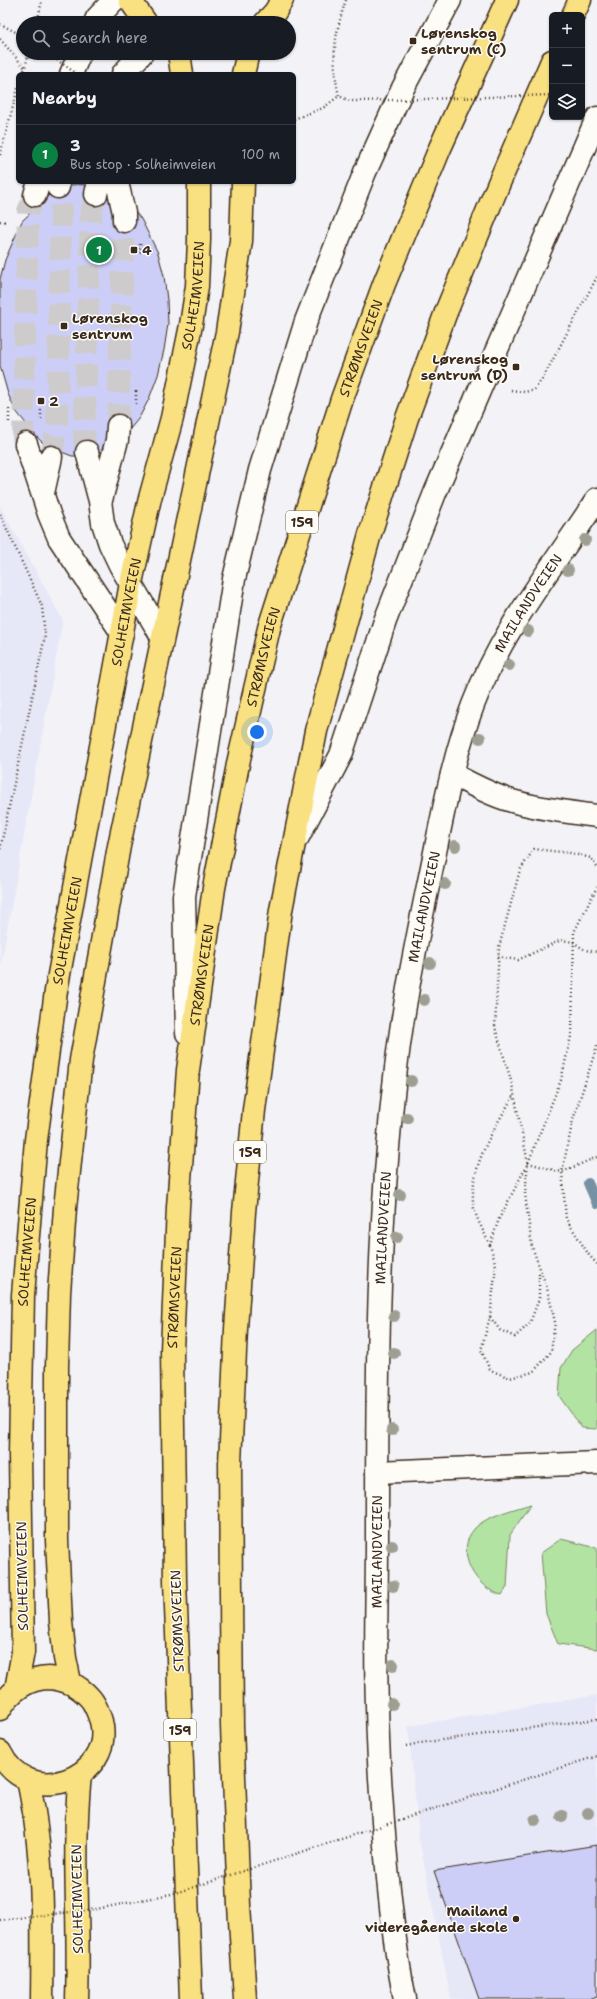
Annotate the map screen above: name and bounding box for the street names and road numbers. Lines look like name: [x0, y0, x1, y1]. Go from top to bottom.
street label: SOLHEIMVEIEN: [177, 241, 208, 352]
street label: STRØMSVEIEN: [335, 297, 387, 399]
road number: 159: [286, 511, 318, 533]
street label: MAILANDVEIEN: [490, 550, 566, 655]
street label: SOLHEIMVEIEN: [107, 556, 145, 668]
street label: STRØMSVEIEN: [242, 604, 284, 709]
street label: MAILANDVEIEN: [404, 849, 444, 964]
street label: SOLHEIMVEIEN: [48, 875, 86, 986]
street label: STRØMSVEIEN: [185, 923, 218, 1027]
road number: 159: [234, 1141, 266, 1163]
street label: MAILANDVEIEN: [371, 1171, 395, 1285]
street label: SOLHEIMVEIEN: [14, 1196, 40, 1307]
street label: STRØMSVEIEN: [163, 1246, 185, 1349]
street label: MAILANDVEIEN: [367, 1495, 386, 1609]
street label: SOLHEIMVEIEN: [12, 1521, 32, 1631]
street label: STRØMSVEIEN: [166, 1569, 188, 1673]
road number: 159: [164, 1719, 196, 1741]
street label: SOLHEIMVEIEN: [67, 1844, 87, 1954]

